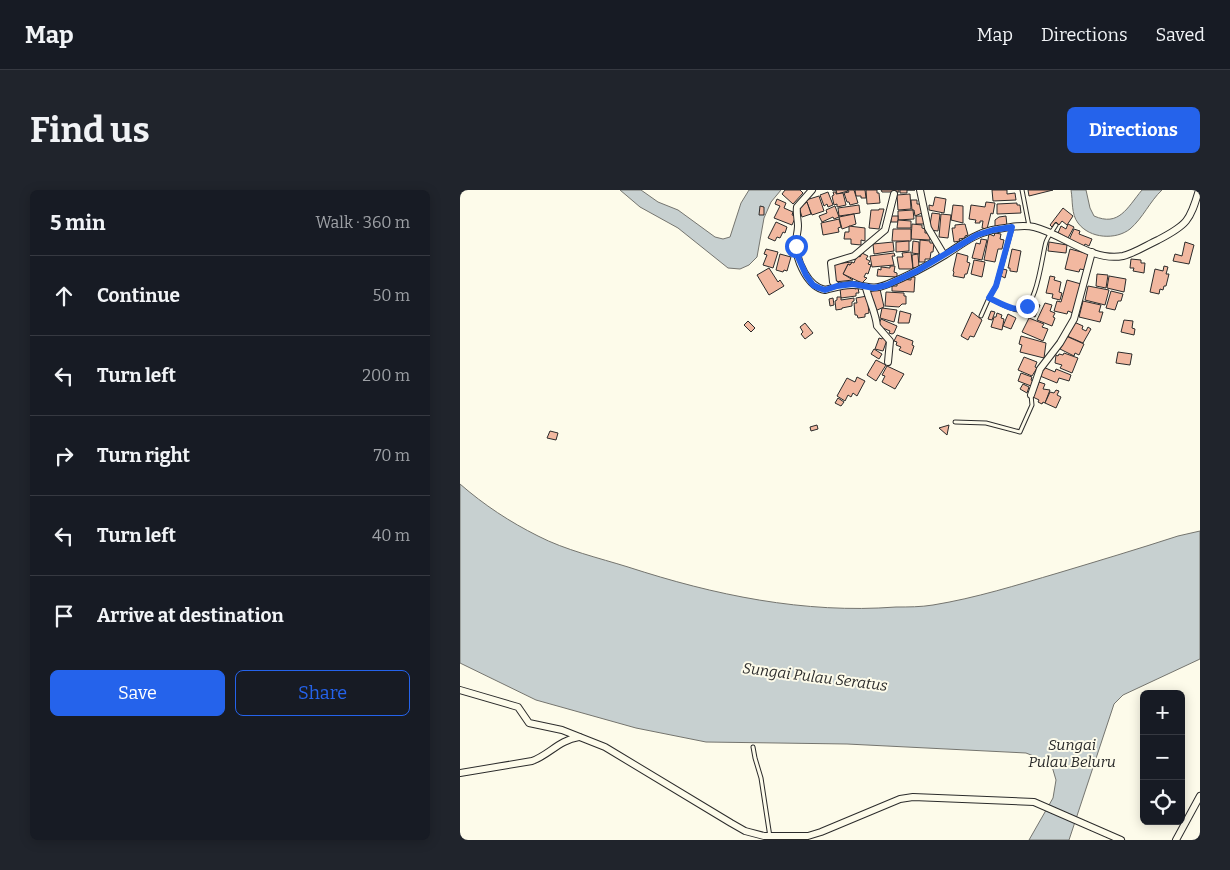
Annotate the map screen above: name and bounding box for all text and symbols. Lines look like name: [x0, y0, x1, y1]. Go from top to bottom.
text: Map: [25, 21, 74, 49]
text: Map: [977, 24, 1013, 46]
text: Directions: [1041, 24, 1128, 46]
text: Saved: [1156, 24, 1205, 46]
button: Directions: [1067, 107, 1200, 153]
text: Find us: [30, 109, 150, 151]
text: 5 min: [50, 210, 106, 236]
text: Walk · 360 m: [316, 213, 410, 232]
route start: [785, 235, 808, 258]
icon: ahead: [50, 282, 78, 310]
text: Continue: [97, 284, 180, 307]
text: 50 m: [373, 286, 410, 305]
route end: [1016, 295, 1039, 318]
icon: left: [50, 362, 78, 390]
text: Turn left: [97, 364, 176, 387]
text: 200 m: [362, 366, 410, 385]
icon: right: [50, 442, 78, 470]
text: Turn right: [97, 444, 190, 467]
text: 70 m: [374, 446, 410, 465]
icon: left: [50, 522, 78, 550]
text: Turn left: [97, 524, 176, 547]
text: 40 m: [372, 526, 410, 545]
icon: arrive: [50, 602, 78, 630]
text: Arrive at destination: [97, 604, 284, 627]
water label: Sungai Pulau Seratus: [742, 659, 888, 695]
button: Save: [50, 670, 225, 716]
button: Share: [235, 670, 410, 716]
map controls: [1140, 690, 1185, 825]
button: +: [1140, 690, 1185, 735]
button: −: [1140, 735, 1185, 780]
water label: Sungai Pulau Beluru: [1028, 736, 1116, 771]
button: locate: [1140, 780, 1185, 825]

